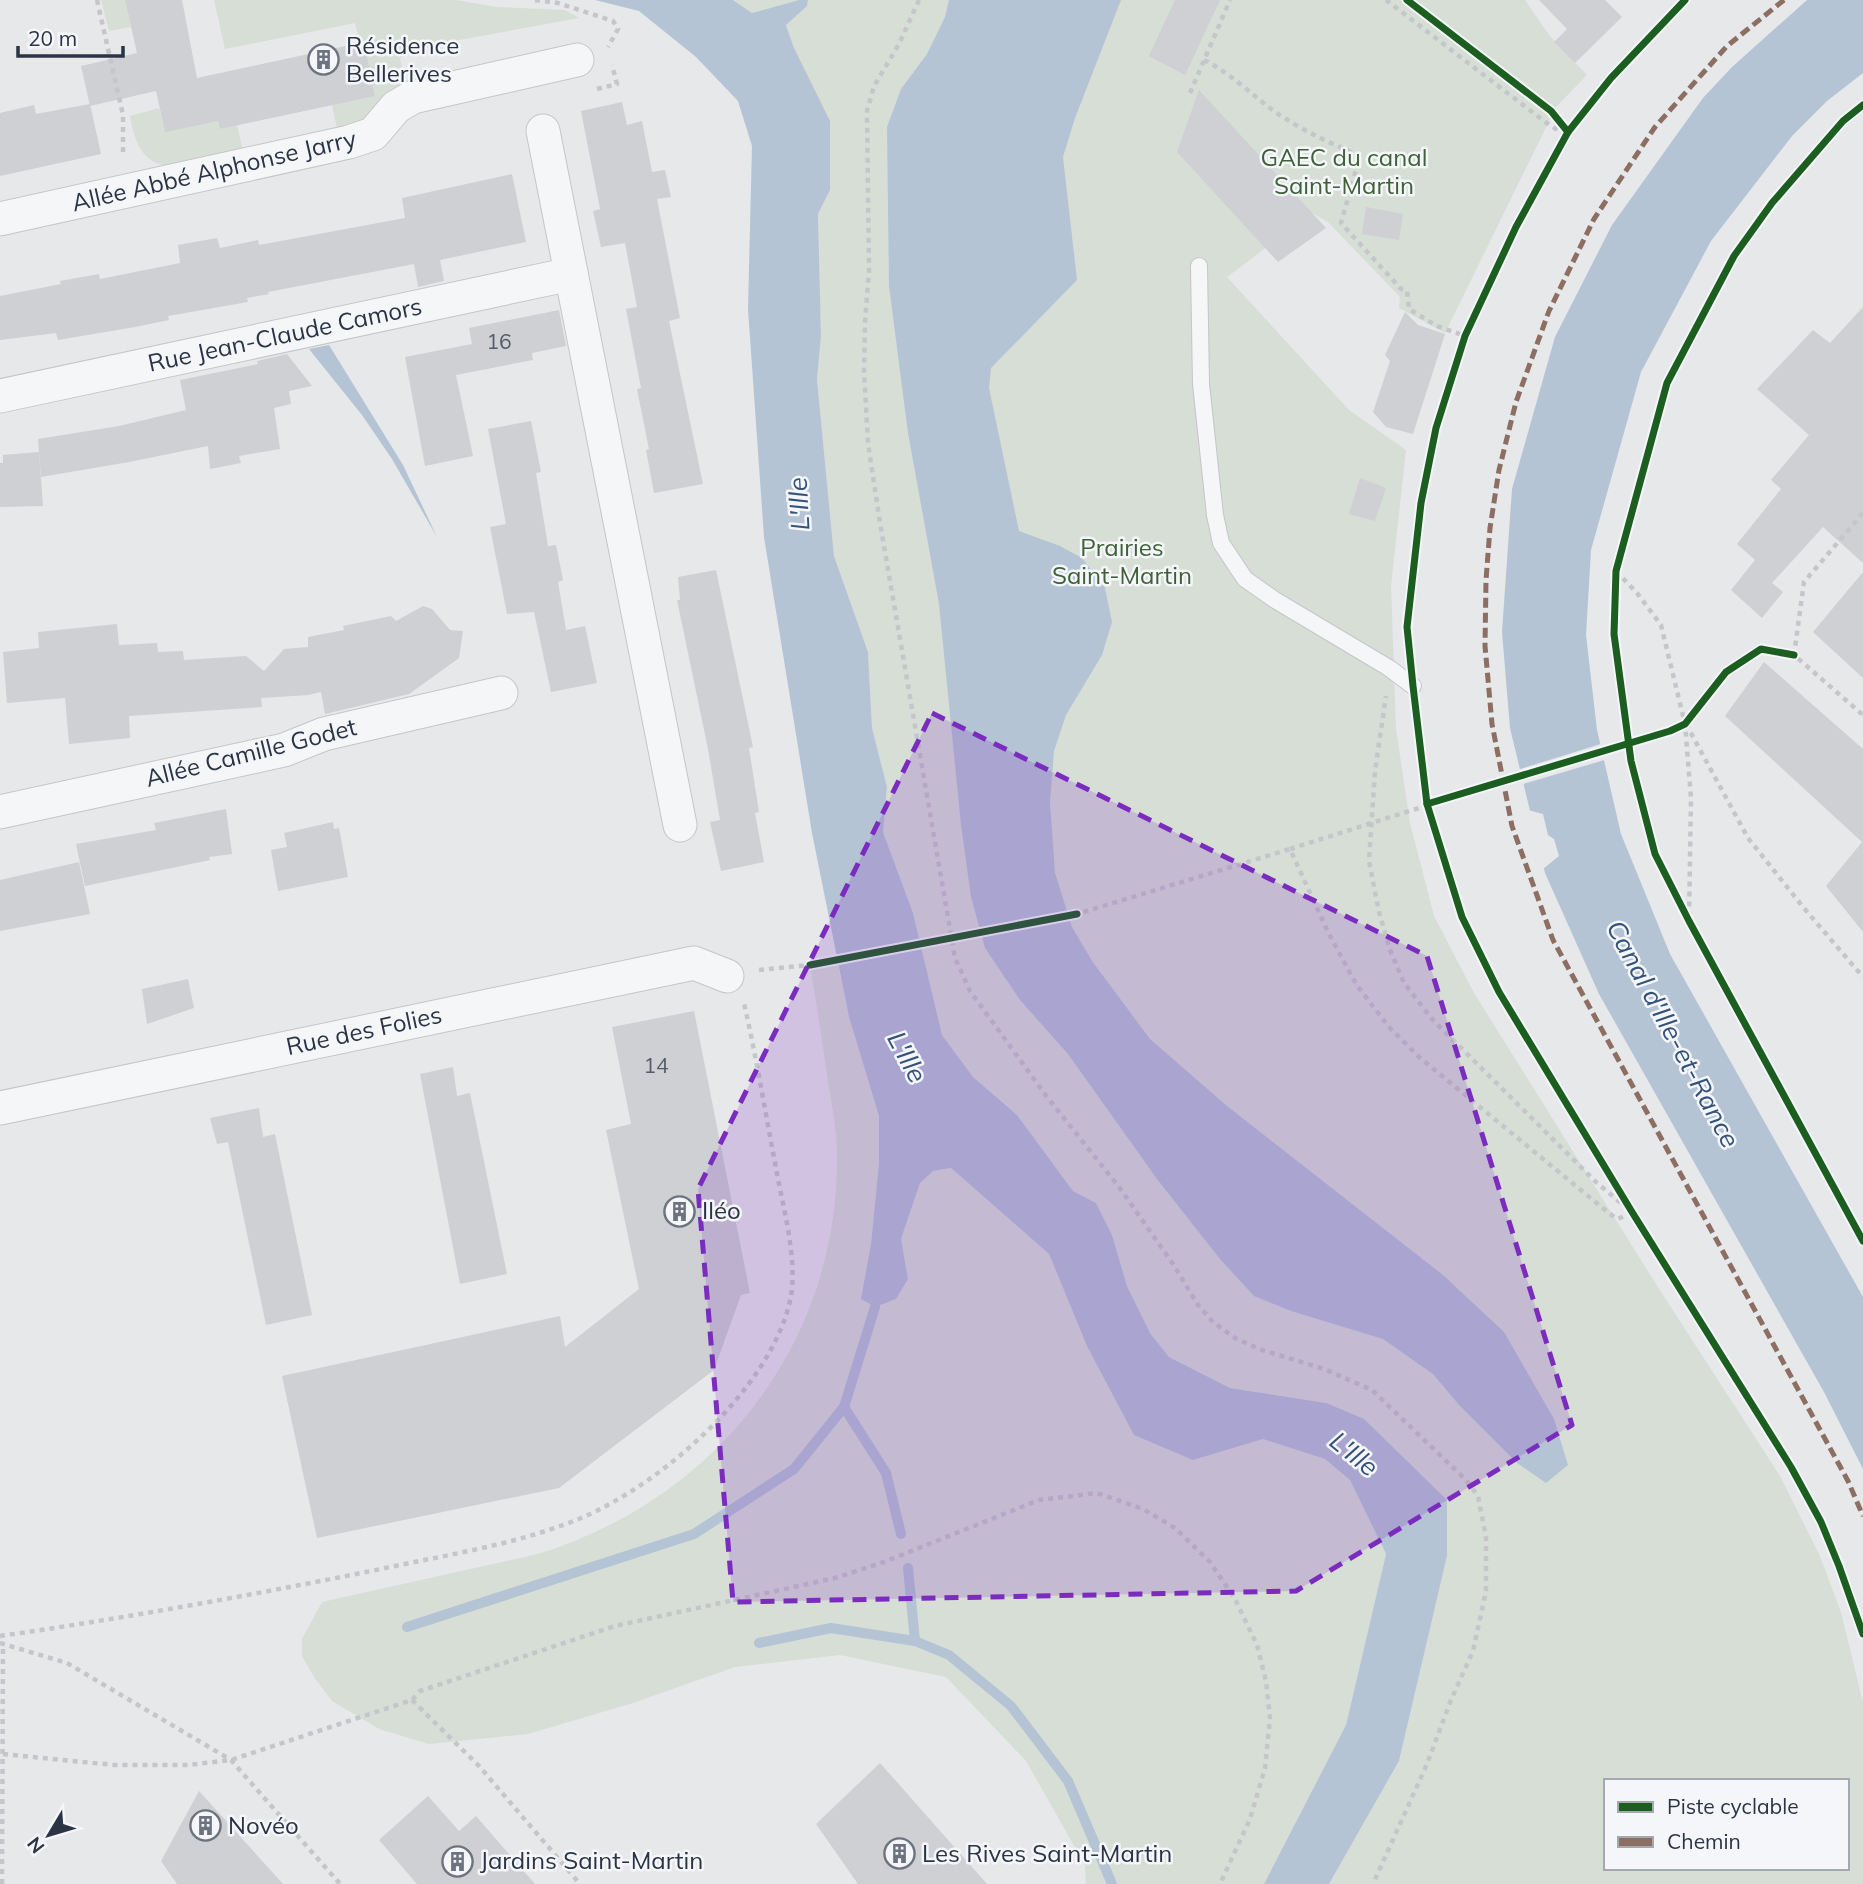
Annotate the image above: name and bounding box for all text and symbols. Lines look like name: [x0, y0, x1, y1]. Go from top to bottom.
scale bar: [18, 14, 122, 58]
text: 20 m: [28, 25, 77, 51]
place label: Résidence Bellerives: [346, 30, 459, 88]
building icon: Résidence Bellerives: [306, 43, 340, 77]
street label: Allée Abbé Alphonse Jarry: [69, 123, 359, 217]
park label: GAEC du canal Saint-Martin: [1261, 142, 1427, 200]
street label: Rue Jean-Claude Camors: [145, 290, 424, 378]
house number: 16: [486, 328, 512, 354]
water label: L'Ille: [781, 477, 816, 531]
park label: Prairies Saint-Martin: [1052, 532, 1192, 590]
street label: Allée Camille Godet: [142, 711, 359, 793]
water label: Canal d'Ille-et-Rance: [1600, 914, 1747, 1153]
street label: Rue des Folies: [283, 999, 444, 1061]
water label: L'Ille: [880, 1026, 934, 1088]
house number: 14: [643, 1052, 669, 1078]
building icon: Iléo: [662, 1194, 696, 1228]
place label: Iléo: [702, 1195, 741, 1225]
water label: L'Ille: [1323, 1424, 1385, 1483]
legend: [1604, 1779, 1849, 1870]
text: Piste cyclable: [1667, 1793, 1799, 1819]
north arrow: [14, 1800, 84, 1870]
building icon: Novéo: [188, 1809, 222, 1843]
place label: Novéo: [228, 1810, 299, 1840]
text: Chemin: [1667, 1828, 1741, 1854]
text: N: [22, 1832, 49, 1859]
building icon: Les Rives Saint-Martin: [882, 1837, 916, 1871]
place label: Les Rives Saint-Martin: [922, 1838, 1172, 1868]
building icon: Jardins Saint-Martin: [440, 1844, 474, 1878]
place label: Jardins Saint-Martin: [480, 1845, 703, 1875]

